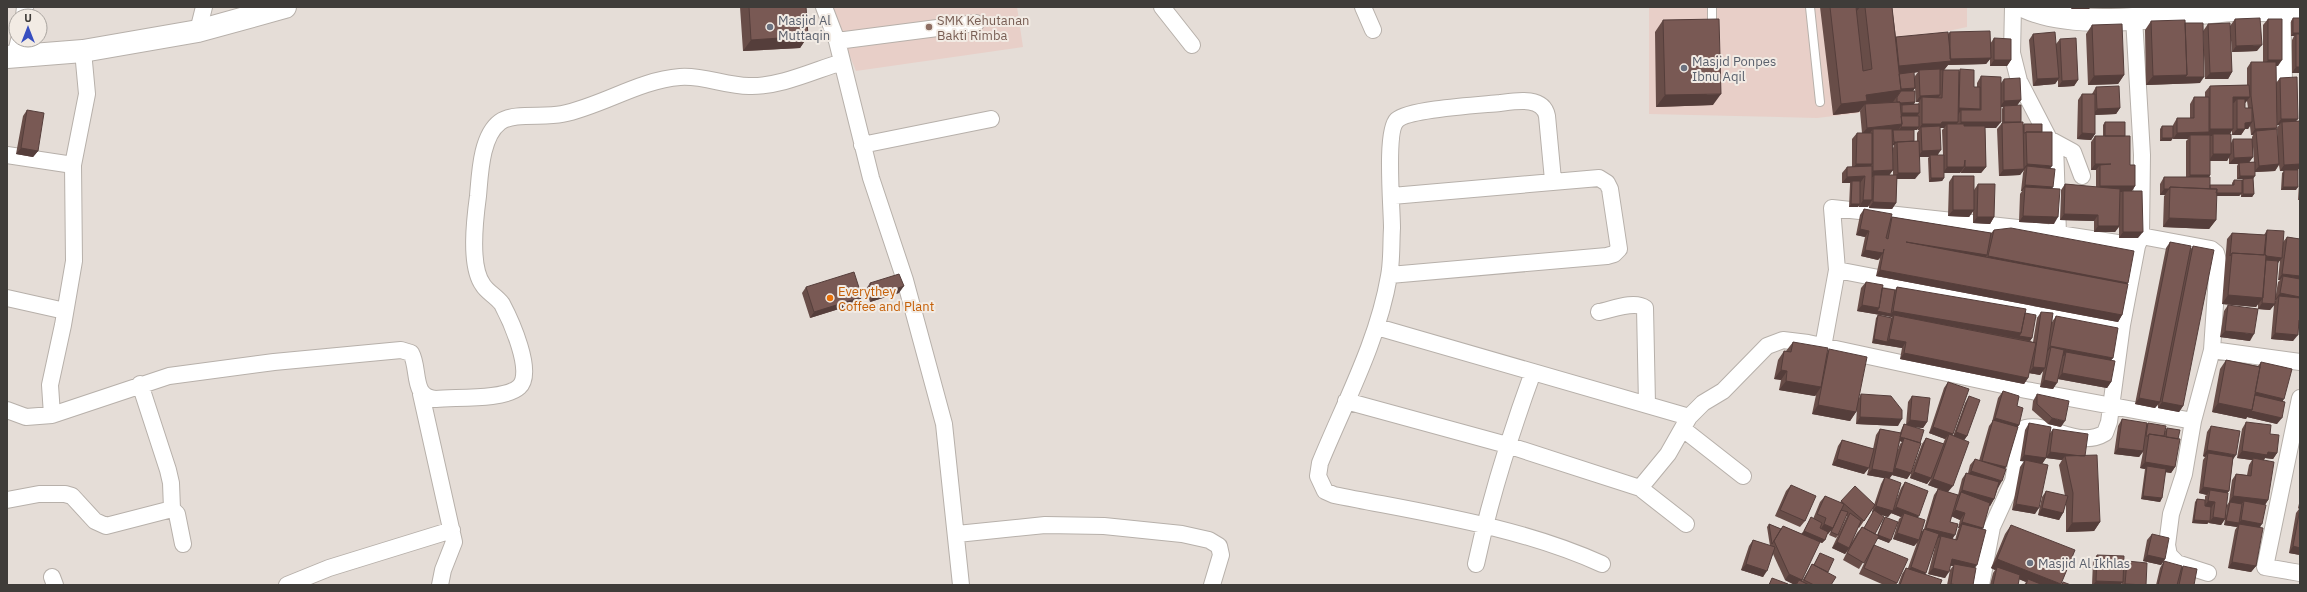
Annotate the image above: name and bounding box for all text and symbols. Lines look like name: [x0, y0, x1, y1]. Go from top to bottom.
north arrow: [8, 8, 48, 48]
text: U: [24, 11, 32, 25]
place label: Masjid Al Muttaqin: [778, 12, 831, 44]
place label: SMK Kehutanan Bakti Rimba: [937, 12, 1029, 44]
marker: Masjid Al Muttaqin: [765, 22, 775, 32]
marker: SMK Kehutanan Bakti Rimba: [924, 22, 934, 32]
place label: Masjid Ponpes Ibnu Aqil: [1692, 53, 1776, 85]
marker: Masjid Ponpes Ibnu Aqil: [1679, 63, 1689, 73]
place label: Everythey Coffee and Plant: [838, 283, 934, 315]
marker: Everythey Coffee and Plant: [825, 293, 835, 303]
place label: Masjid Al Ikhlas: [2038, 555, 2130, 572]
marker: Masjid Al Ikhlas: [2025, 558, 2035, 568]

